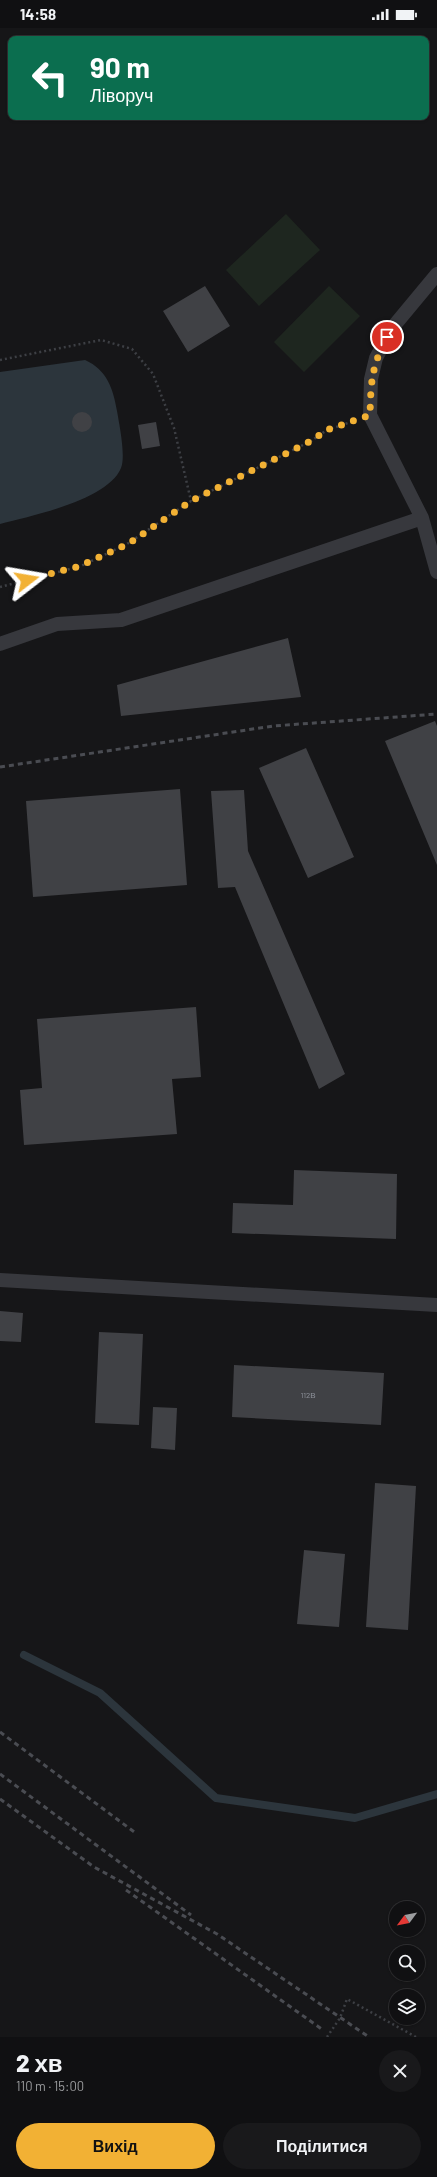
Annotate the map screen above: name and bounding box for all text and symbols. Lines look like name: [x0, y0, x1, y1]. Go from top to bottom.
text: 14:58: [20, 5, 56, 23]
text: 90 m: [90, 50, 150, 84]
icon: left: [24, 52, 76, 104]
text: Ліворуч: [90, 84, 153, 106]
pin: [370, 320, 404, 354]
icon: arrive: [376, 326, 398, 348]
position arrow: [6, 559, 48, 601]
house number: 112В: [300, 1390, 316, 1400]
north arrow: [389, 1901, 425, 1937]
map controls: [389, 1901, 425, 2025]
button: search: [389, 1945, 425, 1981]
button: layers: [389, 1989, 425, 2025]
text: 2 хв: [16, 2048, 63, 2077]
button: close: [379, 2050, 421, 2092]
text: 110 m · 15:00: [16, 2078, 84, 2094]
button: Вихід: [16, 2123, 215, 2169]
button: Поділитися: [223, 2123, 421, 2169]

